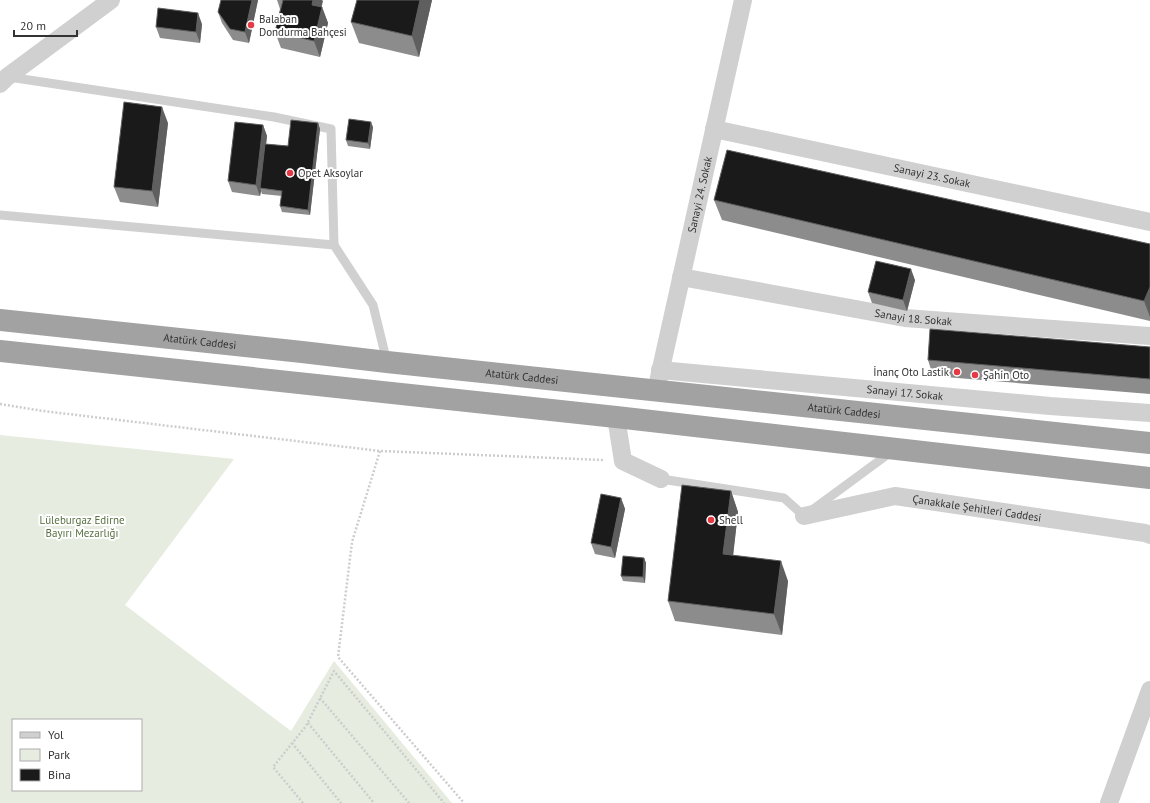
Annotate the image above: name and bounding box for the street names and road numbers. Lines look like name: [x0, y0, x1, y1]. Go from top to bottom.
street label: Sanayi 24. Sokak: [684, 154, 715, 234]
street label: Sanayi 23. Sokak: [892, 161, 972, 191]
street label: Sanayi 18. Sokak: [873, 306, 953, 329]
street label: Atatürk Caddesi: [163, 330, 237, 352]
street label: Atatürk Caddesi: [485, 365, 559, 387]
street label: Sanayi 17. Sokak: [866, 382, 945, 403]
street label: Atatürk Caddesi: [807, 400, 881, 421]
street label: Çanakkale Şehitleri Caddesi: [912, 492, 1042, 525]

